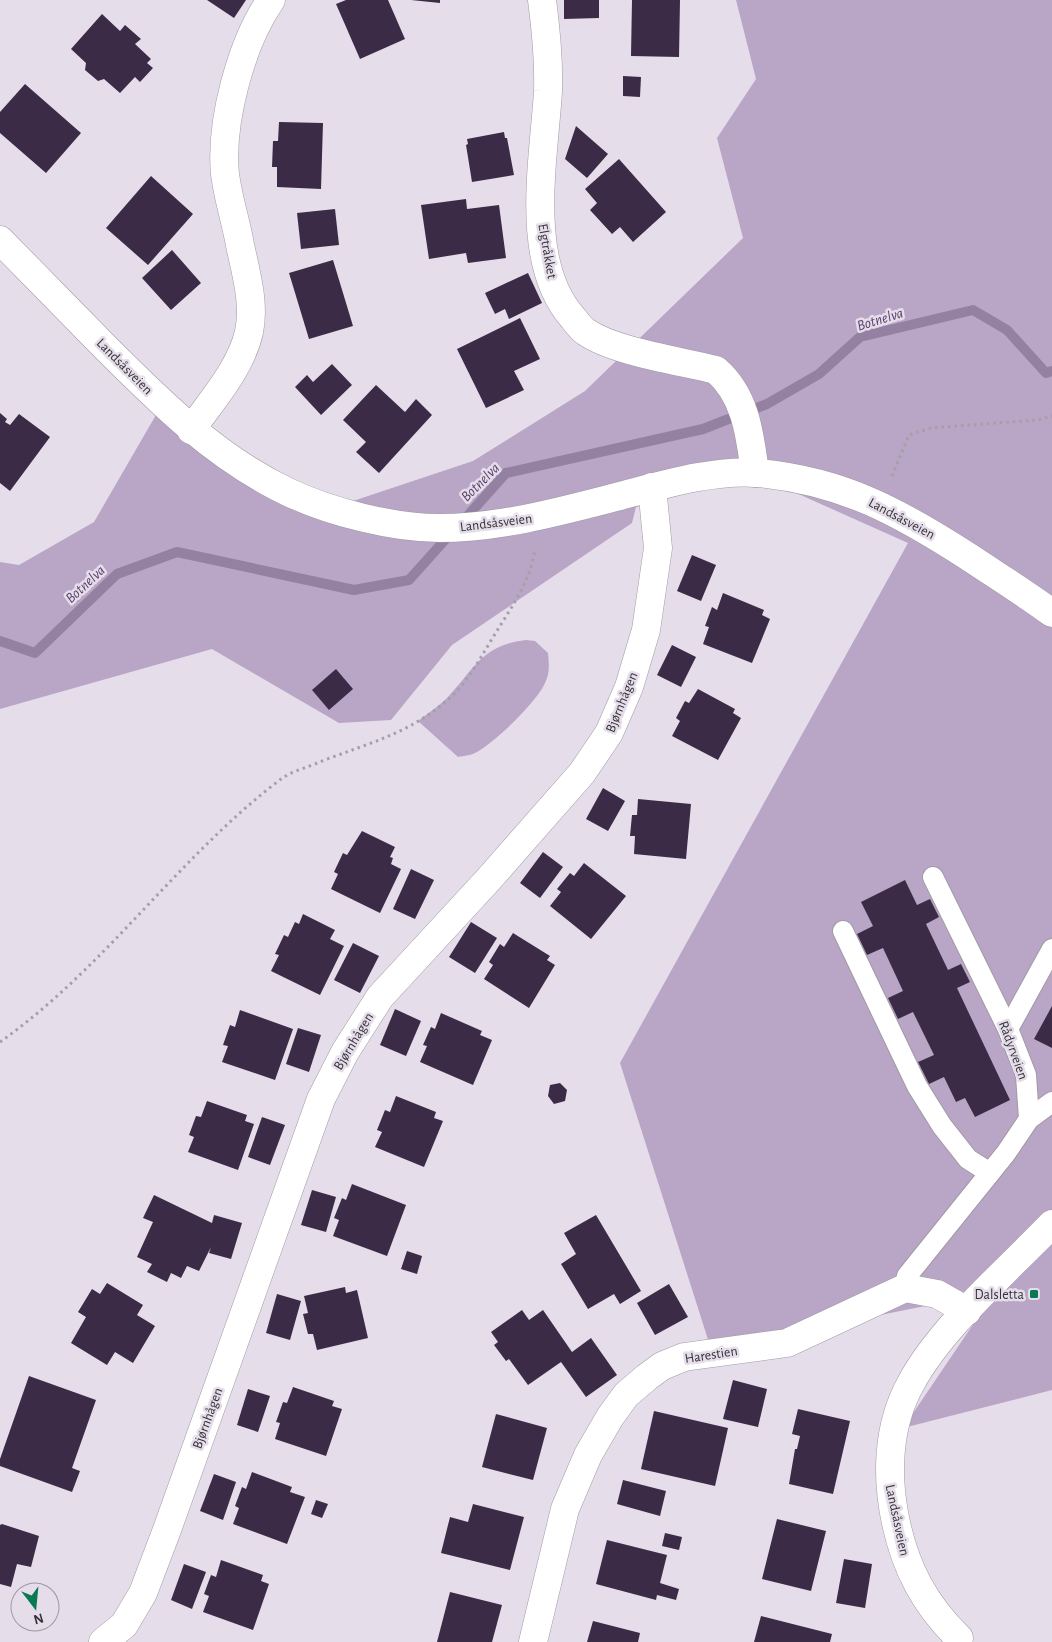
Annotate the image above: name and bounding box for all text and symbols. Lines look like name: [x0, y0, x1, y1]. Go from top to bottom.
street label: Elgtråkket: [535, 222, 559, 280]
water label: Botnelva: [855, 305, 905, 334]
street label: Landsåsveien: [94, 336, 155, 397]
water label: Botnelva: [458, 460, 502, 504]
street label: Landsåsveien: [866, 496, 937, 542]
street label: Landsåsveien: [459, 512, 533, 534]
water label: Botnelva: [63, 563, 108, 606]
street label: Bjørnhågen: [603, 670, 640, 735]
street label: Bjørnhågen: [331, 1011, 376, 1073]
street label: Rådyrveien: [996, 1019, 1030, 1081]
place label: Dalsletta: [975, 1288, 1025, 1302]
marker: Dalsletta: [1028, 1288, 1040, 1300]
street label: Harestien: [684, 1344, 739, 1366]
street label: Bjørnhågen: [190, 1386, 225, 1451]
street label: Landsåsveien: [883, 1483, 911, 1557]
north arrow: [10, 1582, 60, 1632]
text: N: [32, 1610, 45, 1627]

